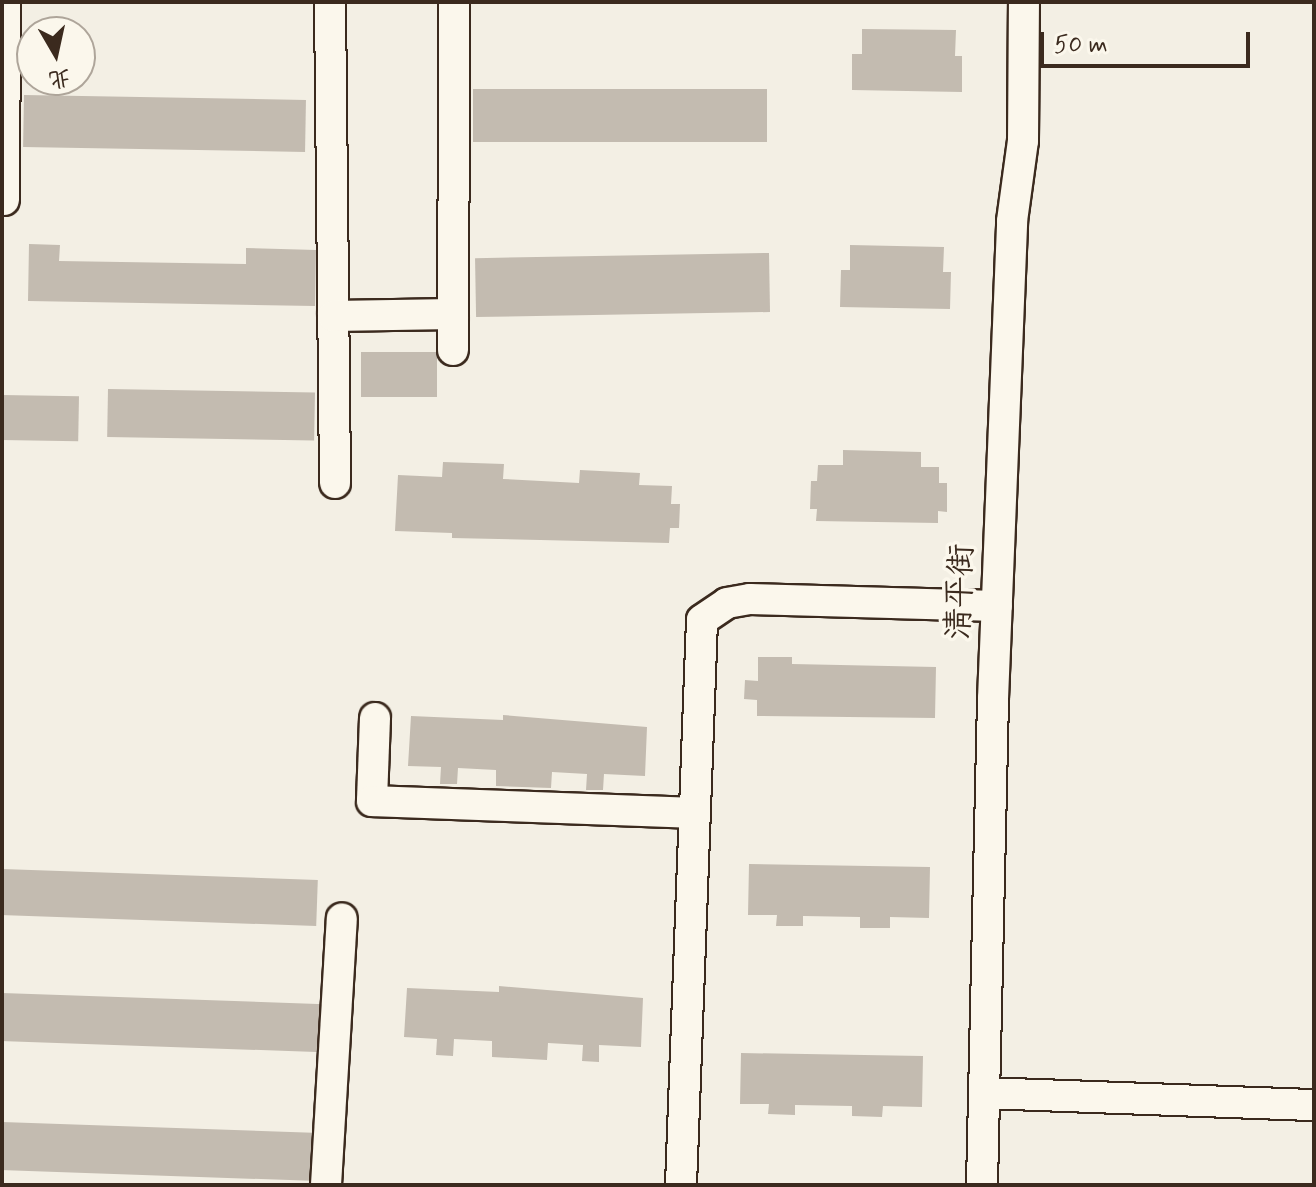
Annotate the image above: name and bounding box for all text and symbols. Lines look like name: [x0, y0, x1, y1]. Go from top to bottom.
north arrow: [16, 16, 96, 96]
scale bar: [1044, 16, 1254, 66]
text: 50 m: [1054, 30, 1108, 61]
text: 北: [46, 62, 73, 93]
street label: 清平街: [940, 543, 982, 641]

